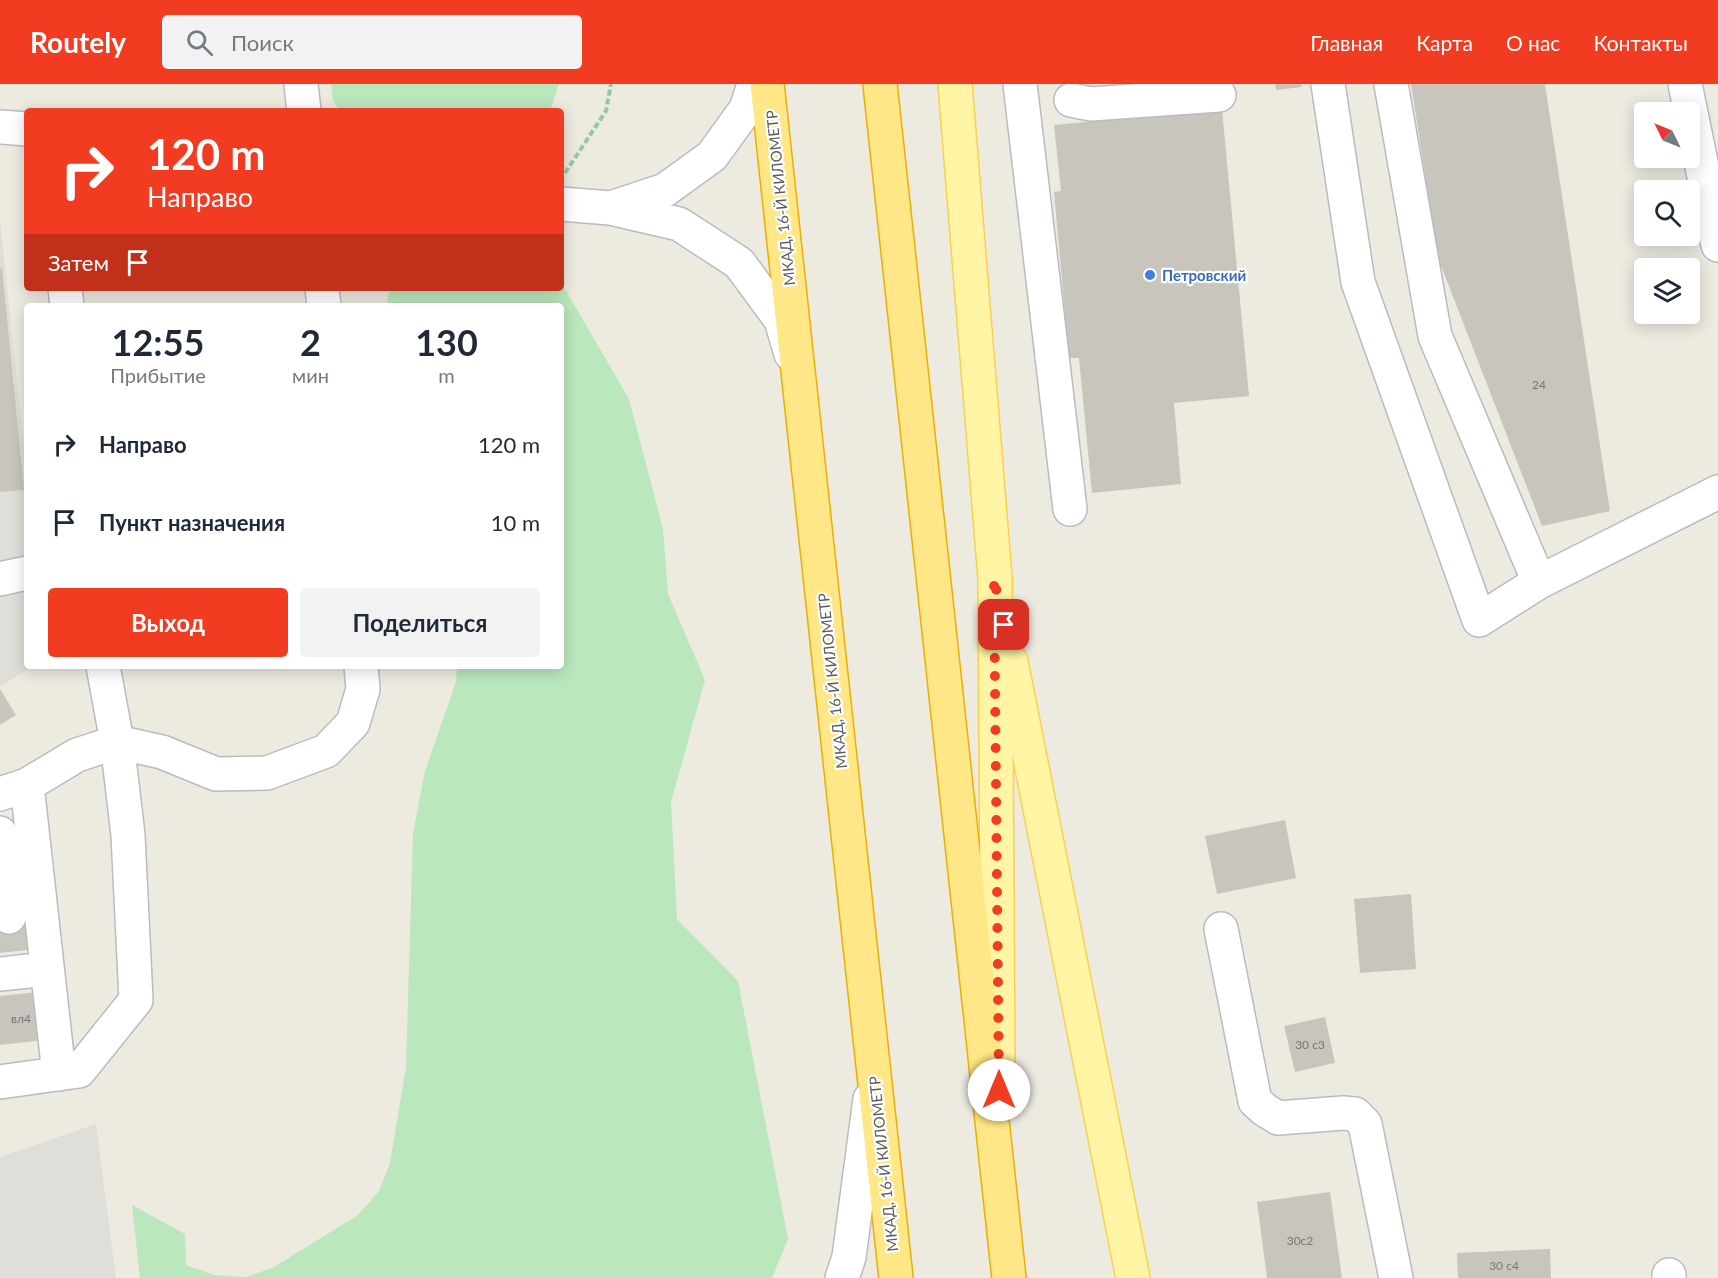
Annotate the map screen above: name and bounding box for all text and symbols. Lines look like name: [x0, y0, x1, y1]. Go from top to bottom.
search box: [162, 15, 582, 69]
text: Routely: [30, 25, 126, 59]
icon: search: [183, 26, 216, 59]
text: Поиск: [231, 29, 294, 56]
text: Главная: [1310, 30, 1383, 55]
text: Карта: [1416, 30, 1473, 55]
text: О нас: [1506, 30, 1560, 55]
text: Контакты: [1593, 30, 1688, 55]
north arrow: [1634, 102, 1700, 168]
map controls: [1634, 102, 1700, 324]
street label: МКАД, 16-Й КИЛОМЕТР: [762, 109, 798, 287]
text: 120 m: [147, 129, 265, 179]
icon: right: [48, 132, 126, 210]
text: Направо: [147, 180, 253, 213]
button: search: [1634, 180, 1700, 246]
icon: arrive: [121, 246, 154, 279]
text: Затем: [48, 249, 109, 276]
button: layers: [1634, 258, 1700, 324]
place label: Петровский: [1162, 266, 1246, 284]
marker: Петровский: [1143, 268, 1157, 282]
text: 12:55: [112, 320, 204, 364]
text: 2: [300, 320, 321, 364]
text: 130: [415, 320, 478, 364]
text: Прибытие: [110, 363, 206, 387]
text: мин: [292, 363, 329, 387]
text: m: [438, 363, 455, 387]
house number: 24: [1532, 377, 1546, 392]
icon: right: [48, 428, 81, 461]
text: Направо: [99, 431, 187, 458]
text: 120 m: [478, 431, 540, 458]
icon: arrive: [48, 506, 81, 539]
text: Пункт назначения: [99, 509, 285, 536]
text: 10 m: [491, 509, 540, 536]
button: Выход: [48, 588, 288, 657]
button: Поделиться: [300, 588, 540, 657]
street label: МКАД, 16-Й КИЛОМЕТР: [814, 592, 850, 770]
pin: [978, 599, 1029, 650]
icon: arrive: [987, 608, 1020, 641]
house number: вл4: [11, 1011, 31, 1026]
house number: 30 с3: [1295, 1037, 1325, 1052]
position arrow: [967, 1058, 1031, 1122]
street label: МКАД, 16-Й КИЛОМЕТР: [865, 1075, 901, 1253]
house number: 30с2: [1287, 1233, 1313, 1248]
house number: 30 с4: [1489, 1258, 1519, 1273]

